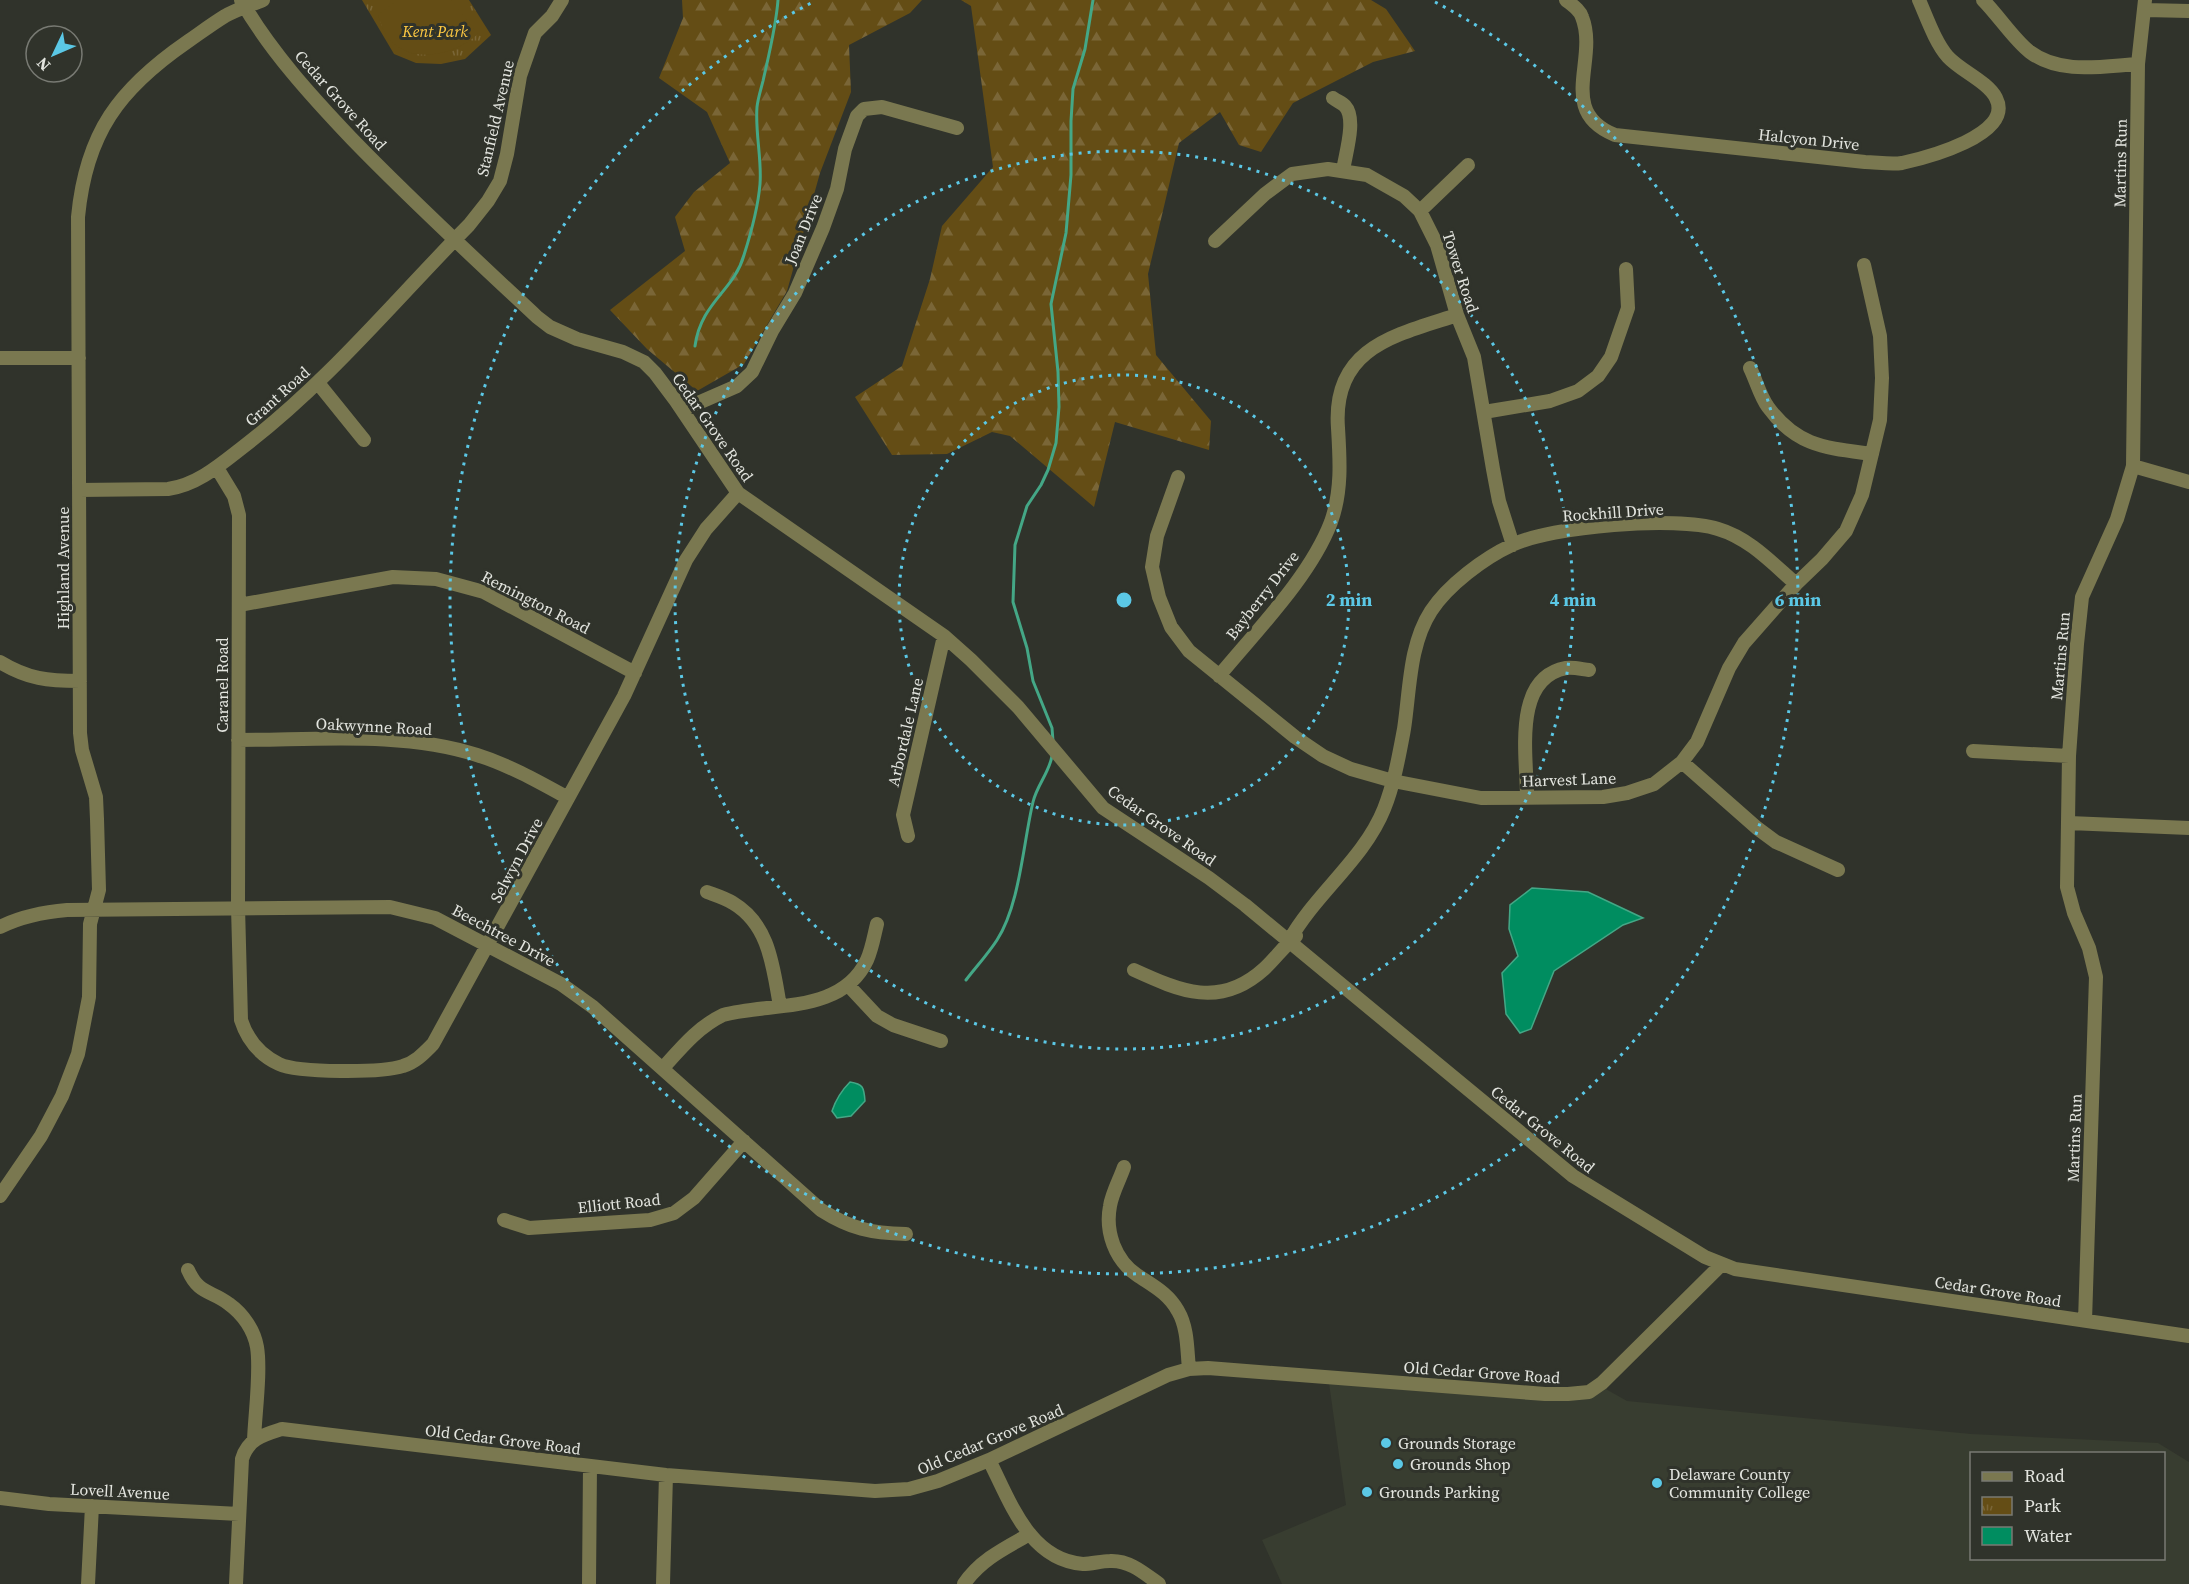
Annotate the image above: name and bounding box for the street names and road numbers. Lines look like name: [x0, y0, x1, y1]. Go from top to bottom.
street label: Cedar Grove Road: [290, 45, 392, 155]
street label: Stanfield Avenue: [471, 58, 519, 178]
street label: Martins Run: [2108, 118, 2132, 208]
street label: Halcyon Drive: [1757, 123, 1861, 155]
street label: Joan Drive: [778, 190, 827, 269]
street label: Tower Road: [1438, 229, 1484, 315]
street label: Grant Road: [240, 361, 314, 431]
street label: Cedar Grove Road: [667, 368, 759, 486]
street label: Rockhill Drive: [1562, 497, 1664, 527]
street label: Highland Avenue: [52, 507, 74, 629]
street label: Bayberry Drive: [1220, 546, 1304, 644]
street label: Remington Road: [478, 565, 594, 639]
street label: Martins Run: [2045, 610, 2075, 701]
street label: Caranel Road: [211, 637, 233, 733]
street label: Arbordale Lane: [882, 675, 928, 789]
street label: Oakwynne Road: [315, 712, 433, 740]
street label: Harvest Lane: [1521, 766, 1617, 792]
street label: Cedar Grove Road: [1103, 779, 1221, 871]
street label: Selwyn Drive: [484, 814, 548, 906]
street label: Beechtree Drive: [449, 899, 559, 971]
street label: Cedar Grove Road: [1486, 1080, 1600, 1178]
street label: Martins Run: [2061, 1093, 2087, 1183]
street label: Elliott Road: [577, 1188, 661, 1218]
street label: Cedar Grove Road: [1933, 1270, 2063, 1312]
street label: Old Cedar Grove Road: [1403, 1356, 1561, 1388]
street label: Old Cedar Grove Road: [914, 1398, 1066, 1480]
street label: Old Cedar Grove Road: [424, 1419, 582, 1459]
street label: Lovell Avenue: [70, 1477, 170, 1505]

